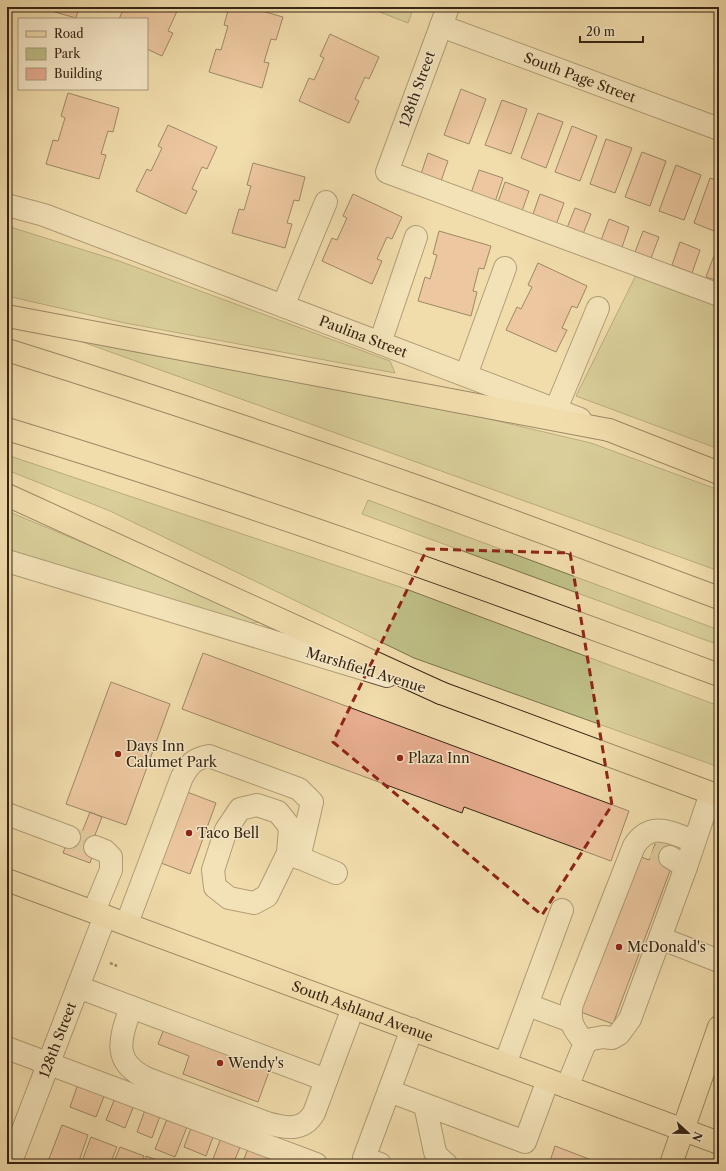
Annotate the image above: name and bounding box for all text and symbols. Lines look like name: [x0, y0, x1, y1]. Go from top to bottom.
legend: [18, 18, 148, 90]
scale bar: [580, 18, 643, 44]
text: 20 m: [586, 24, 615, 39]
text: Road: [54, 26, 84, 41]
text: Park: [54, 46, 81, 61]
street label: South Page Street: [521, 48, 638, 106]
street label: 128th Street: [395, 49, 439, 129]
text: Building: [54, 66, 102, 81]
street label: Paulina Street: [317, 312, 410, 361]
street label: Marshfield Avenue: [304, 643, 428, 697]
place label: Days Inn Calumet Park: [126, 737, 218, 771]
marker: Days Inn Calumet Park: [113, 749, 123, 759]
place label: Plaza Inn: [408, 749, 470, 767]
marker: Plaza Inn: [395, 753, 405, 763]
place label: Taco Bell: [197, 824, 259, 842]
marker: Taco Bell: [184, 828, 194, 838]
place label: McDonald's: [627, 938, 706, 956]
marker: McDonald's: [614, 942, 624, 952]
street label: South Ashland Avenue: [289, 977, 436, 1046]
street label: 128th Street: [35, 999, 80, 1080]
place label: Wendy's: [227, 1054, 284, 1072]
marker: Wendy's: [215, 1058, 225, 1068]
north arrow: [668, 1113, 708, 1153]
text: N: [689, 1130, 706, 1144]

